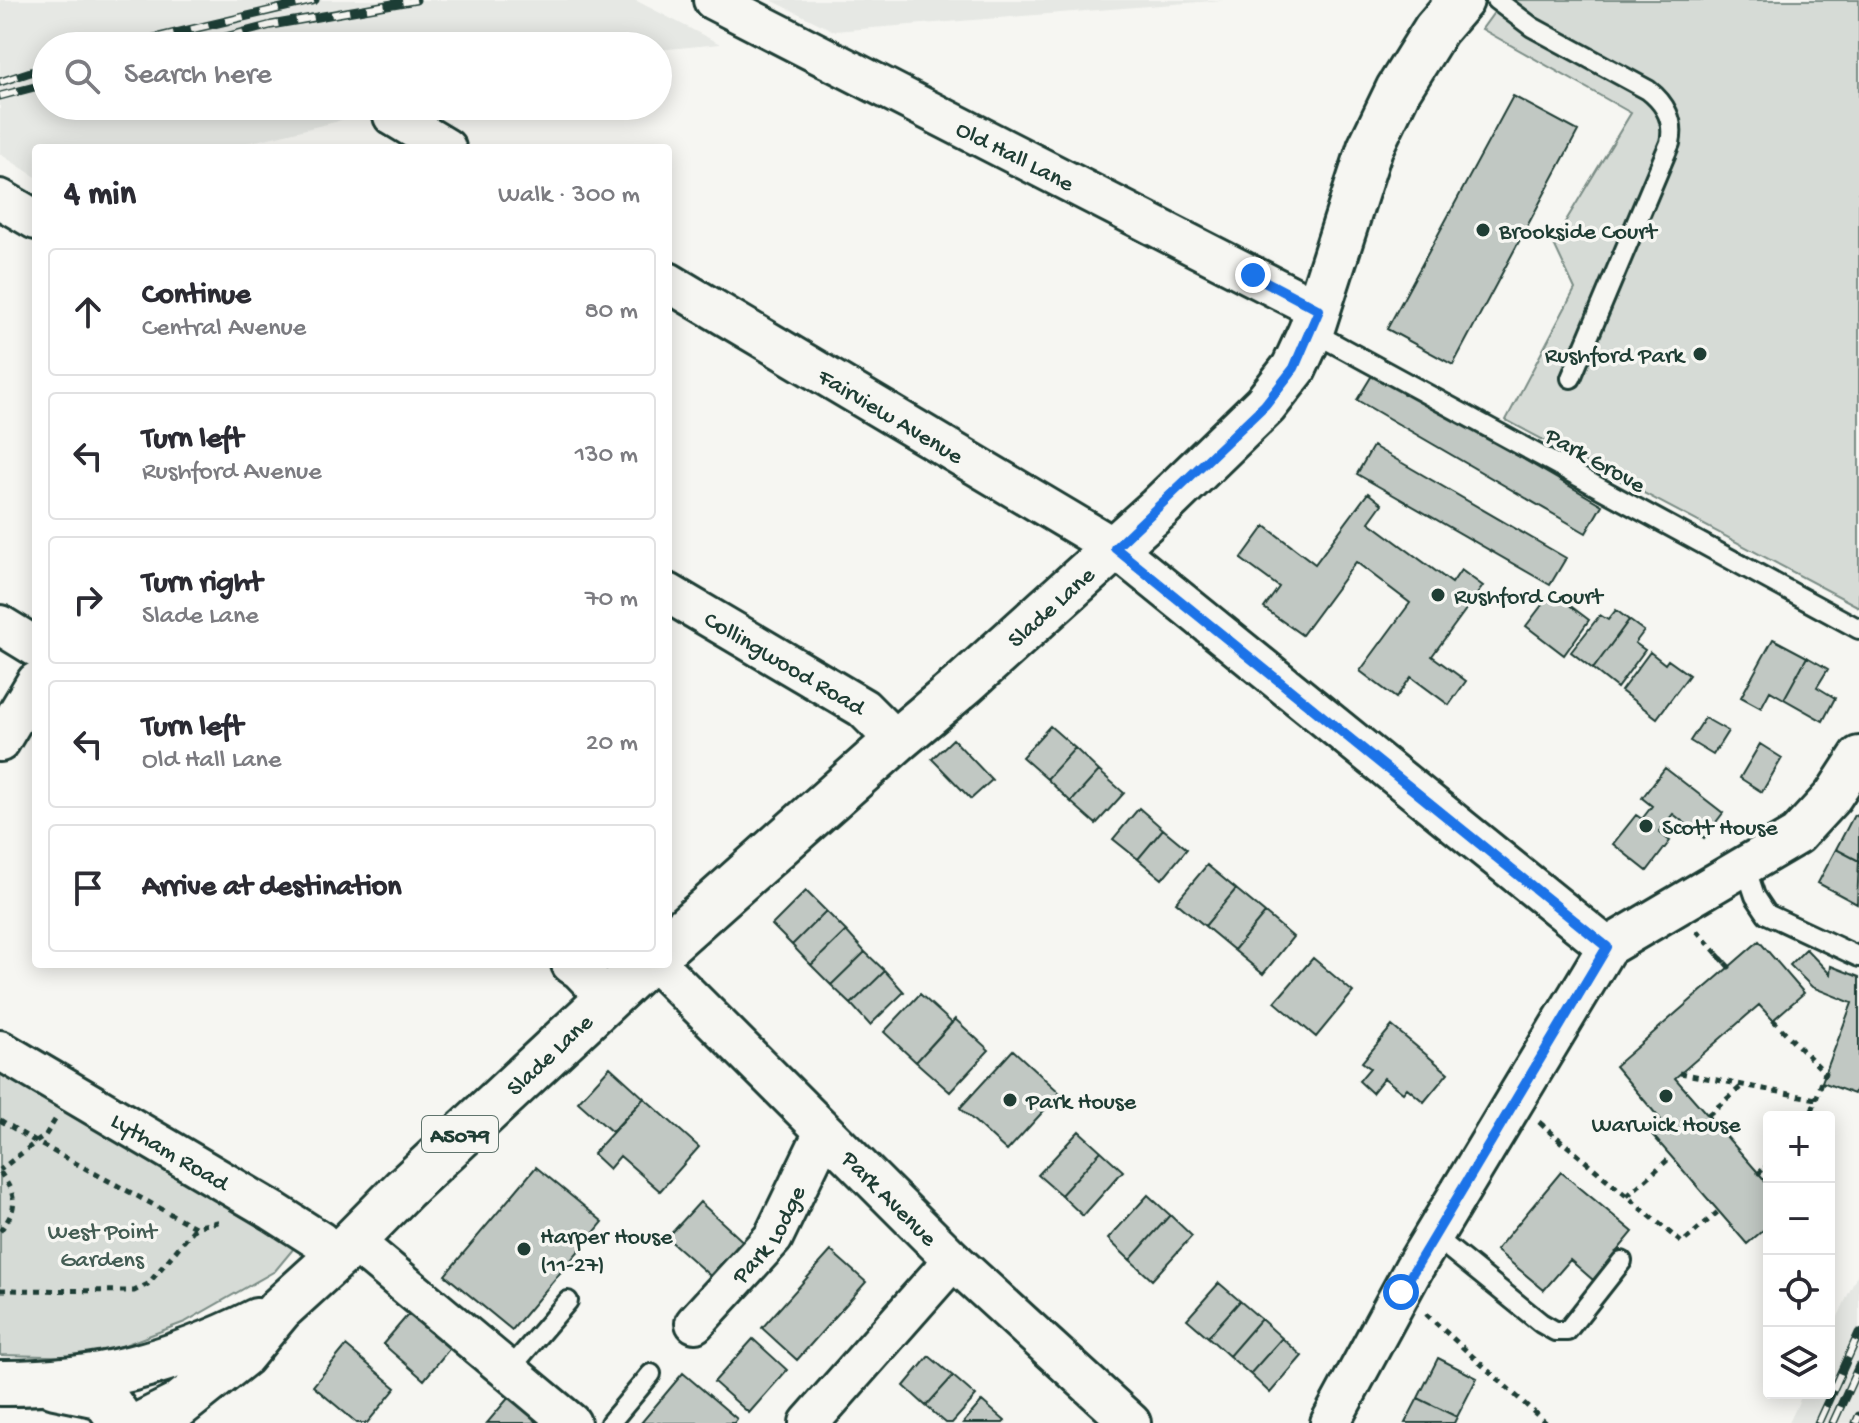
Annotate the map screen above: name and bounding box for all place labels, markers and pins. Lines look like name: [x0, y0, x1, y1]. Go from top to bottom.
place label: Brookside Court: [1498, 219, 1659, 248]
marker: Brookside Court: [1474, 221, 1492, 239]
place label: Rushford Park: [1545, 343, 1686, 372]
marker: Rushford Park: [1691, 345, 1709, 363]
place label: Rushford Court: [1454, 584, 1605, 613]
marker: Rushford Court: [1429, 586, 1447, 604]
place label: Scott House: [1662, 815, 1778, 844]
marker: Scott House: [1637, 817, 1655, 835]
marker: Warwick House: [1657, 1087, 1675, 1105]
place label: Park House: [1025, 1089, 1137, 1118]
marker: Park House: [1001, 1091, 1019, 1109]
place label: Warwick House: [1591, 1112, 1741, 1141]
place label: Harper House (11-27): [540, 1224, 673, 1281]
marker: Harper House (11-27): [515, 1240, 533, 1258]

